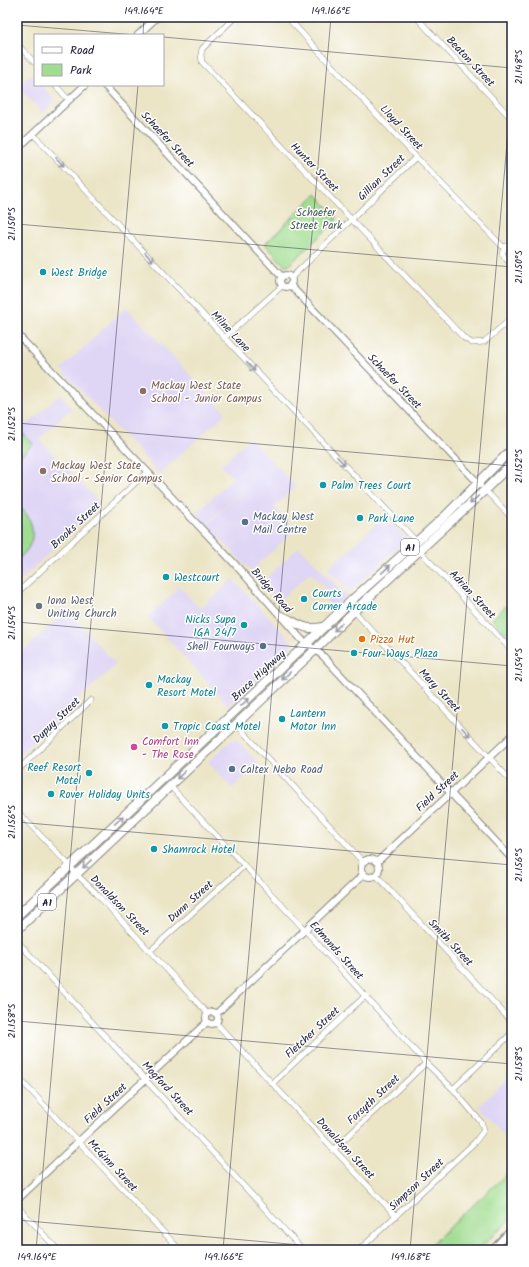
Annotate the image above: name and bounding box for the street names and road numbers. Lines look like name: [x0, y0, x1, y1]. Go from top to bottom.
street label: Beaton Street: [442, 32, 499, 92]
street label: Lloyd Street: [375, 101, 428, 155]
street label: Schaefer Street: [136, 107, 199, 173]
street label: Hunter Street: [286, 139, 343, 197]
street label: Gillian Street: [354, 150, 410, 205]
street label: Milne Lane: [206, 307, 254, 357]
street label: Schaefer Street: [363, 350, 426, 414]
street label: Brooks Street: [47, 497, 105, 554]
road number: A1: [401, 539, 419, 555]
street label: Bridge Road: [246, 564, 297, 618]
street label: Adrian Street: [445, 566, 500, 624]
street label: Bruce Highway: [227, 645, 291, 706]
street label: Mary Street: [414, 664, 465, 717]
street label: Dupuy Street: [29, 693, 85, 748]
street label: Field Street: [412, 766, 464, 817]
street label: Donaldson Street: [85, 871, 154, 941]
street label: Dunn Street: [164, 876, 218, 927]
road number: A1: [38, 894, 56, 910]
street label: Smith Street: [423, 915, 478, 971]
street label: Edmonds Street: [305, 917, 368, 985]
street label: Fletcher Street: [281, 1002, 345, 1063]
street label: Mogford Street: [137, 1057, 198, 1121]
street label: Forsyth Street: [343, 1070, 405, 1129]
street label: Field Street: [80, 1078, 132, 1129]
street label: Donaldson Street: [312, 1114, 379, 1184]
street label: McGinn Street: [83, 1135, 142, 1197]
street label: Simpson Street: [385, 1154, 449, 1215]

